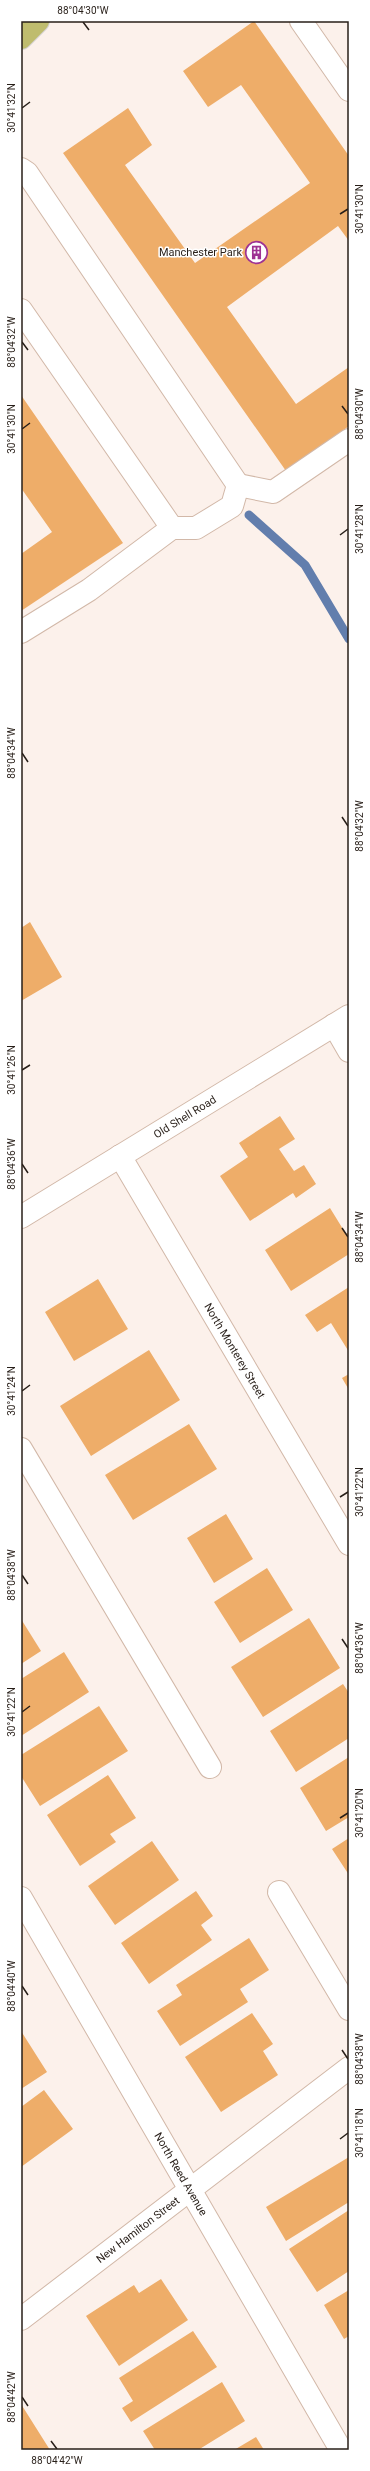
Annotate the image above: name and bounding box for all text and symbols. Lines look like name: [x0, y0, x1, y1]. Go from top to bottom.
text: 88°04'30"W: [57, 5, 109, 16]
text: 30°41'32"N: [6, 83, 17, 133]
text: 30°41'30"N: [354, 184, 365, 234]
building icon: Manchester Park: [244, 239, 270, 265]
place label: Manchester Park: [159, 246, 242, 259]
text: 88°04'32"W: [6, 316, 17, 368]
text: 88°04'30"W: [354, 388, 365, 440]
text: 30°41'30"N: [6, 404, 17, 454]
text: 30°41'28"N: [354, 504, 365, 554]
text: 88°04'34"W: [6, 727, 17, 779]
text: 88°04'32"W: [354, 800, 365, 852]
text: 30°41'26"N: [6, 1045, 17, 1095]
street label: Old Shell Road: [151, 1093, 218, 1141]
text: 88°04'36"W: [6, 1138, 17, 1190]
text: 88°04'34"W: [354, 1211, 365, 1263]
street label: North Monterey Street: [202, 1301, 268, 1401]
text: 30°41'24"N: [6, 1366, 17, 1416]
text: 30°41'22"N: [354, 1467, 365, 1517]
text: 88°04'38"W: [6, 1549, 17, 1601]
text: 88°04'36"W: [354, 1622, 365, 1674]
text: 30°41'22"N: [6, 1687, 17, 1737]
text: 30°41'20"N: [354, 1788, 365, 1838]
text: 88°04'40"W: [6, 1960, 17, 2012]
text: 88°04'38"W: [354, 2033, 365, 2085]
text: 30°41'18"N: [354, 2108, 365, 2158]
street label: North Reed Avenue: [152, 2130, 210, 2218]
street label: New Hamilton Street: [94, 2193, 182, 2266]
text: 88°04'42"W: [6, 2371, 17, 2423]
text: 88°04'42"W: [31, 2455, 83, 2466]

